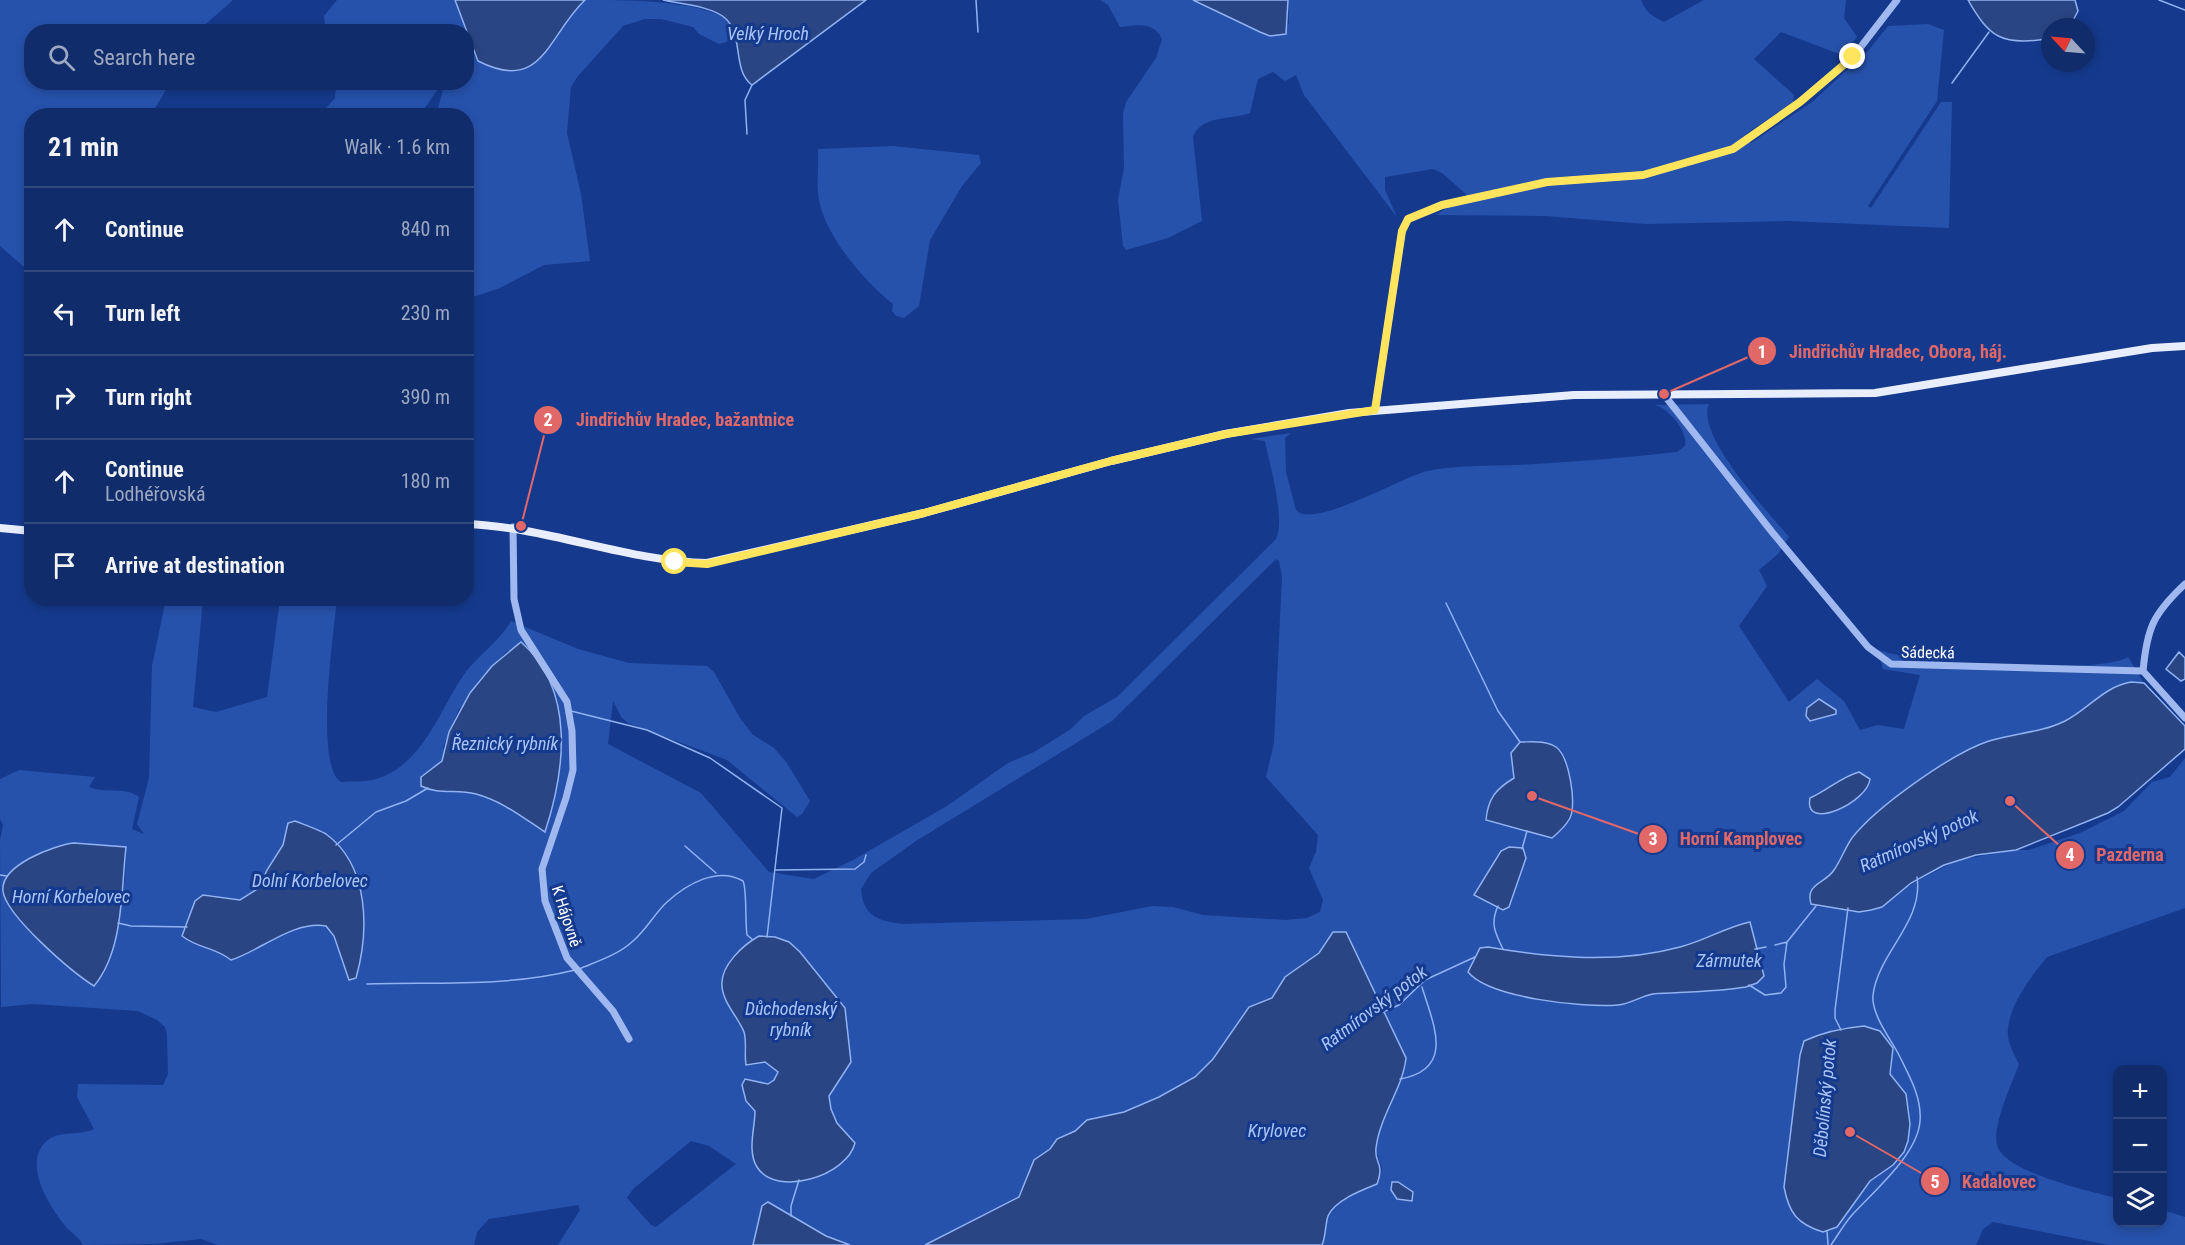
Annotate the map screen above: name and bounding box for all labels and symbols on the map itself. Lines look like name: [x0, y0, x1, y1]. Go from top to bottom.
north arrow: [2041, 18, 2095, 72]
water label: Velký Hroch: [727, 23, 809, 44]
route end: [1839, 43, 1865, 69]
callout: Jindřichův Hradec, Obora, háj.: [1747, 333, 2019, 369]
text: 1: [1757, 341, 1767, 362]
text: Jindřichův Hradec, Obora, háj.: [1789, 341, 2007, 362]
callout: Jindřichův Hradec, bažantnice: [533, 402, 806, 438]
text: 2: [543, 409, 553, 430]
text: Jindřichův Hradec, bažantnice: [576, 409, 794, 430]
route start: [661, 548, 687, 574]
street label: Sádecká: [1901, 643, 1955, 662]
water label: Řeznický rybník: [452, 733, 559, 754]
water label: Ratmírovský potok: [1856, 805, 1982, 876]
callout: Horní Kamplovec: [1638, 821, 1814, 857]
text: 3: [1648, 828, 1658, 849]
text: Horní Kamplovec: [1680, 828, 1802, 849]
callout: Pazderna: [2055, 837, 2176, 873]
text: 4: [2065, 844, 2075, 865]
text: Pazderna: [2096, 844, 2164, 865]
water label: Dolní Korbelovec: [252, 870, 368, 891]
street label: K Hájovně: [548, 883, 585, 949]
water label: Horní Korbelovec: [12, 886, 130, 907]
water label: Zármutek: [1695, 950, 1763, 971]
water label: Ratmírovský potok: [1316, 960, 1432, 1054]
water label: Důchodenský rybník: [745, 998, 838, 1040]
water label: Děbolínský potok: [1809, 1037, 1840, 1158]
water label: Krylovec: [1248, 1120, 1306, 1141]
callout: Kadalovec: [1920, 1163, 2048, 1199]
text: 5: [1930, 1171, 1940, 1192]
text: Kadalovec: [1962, 1171, 2036, 1192]

